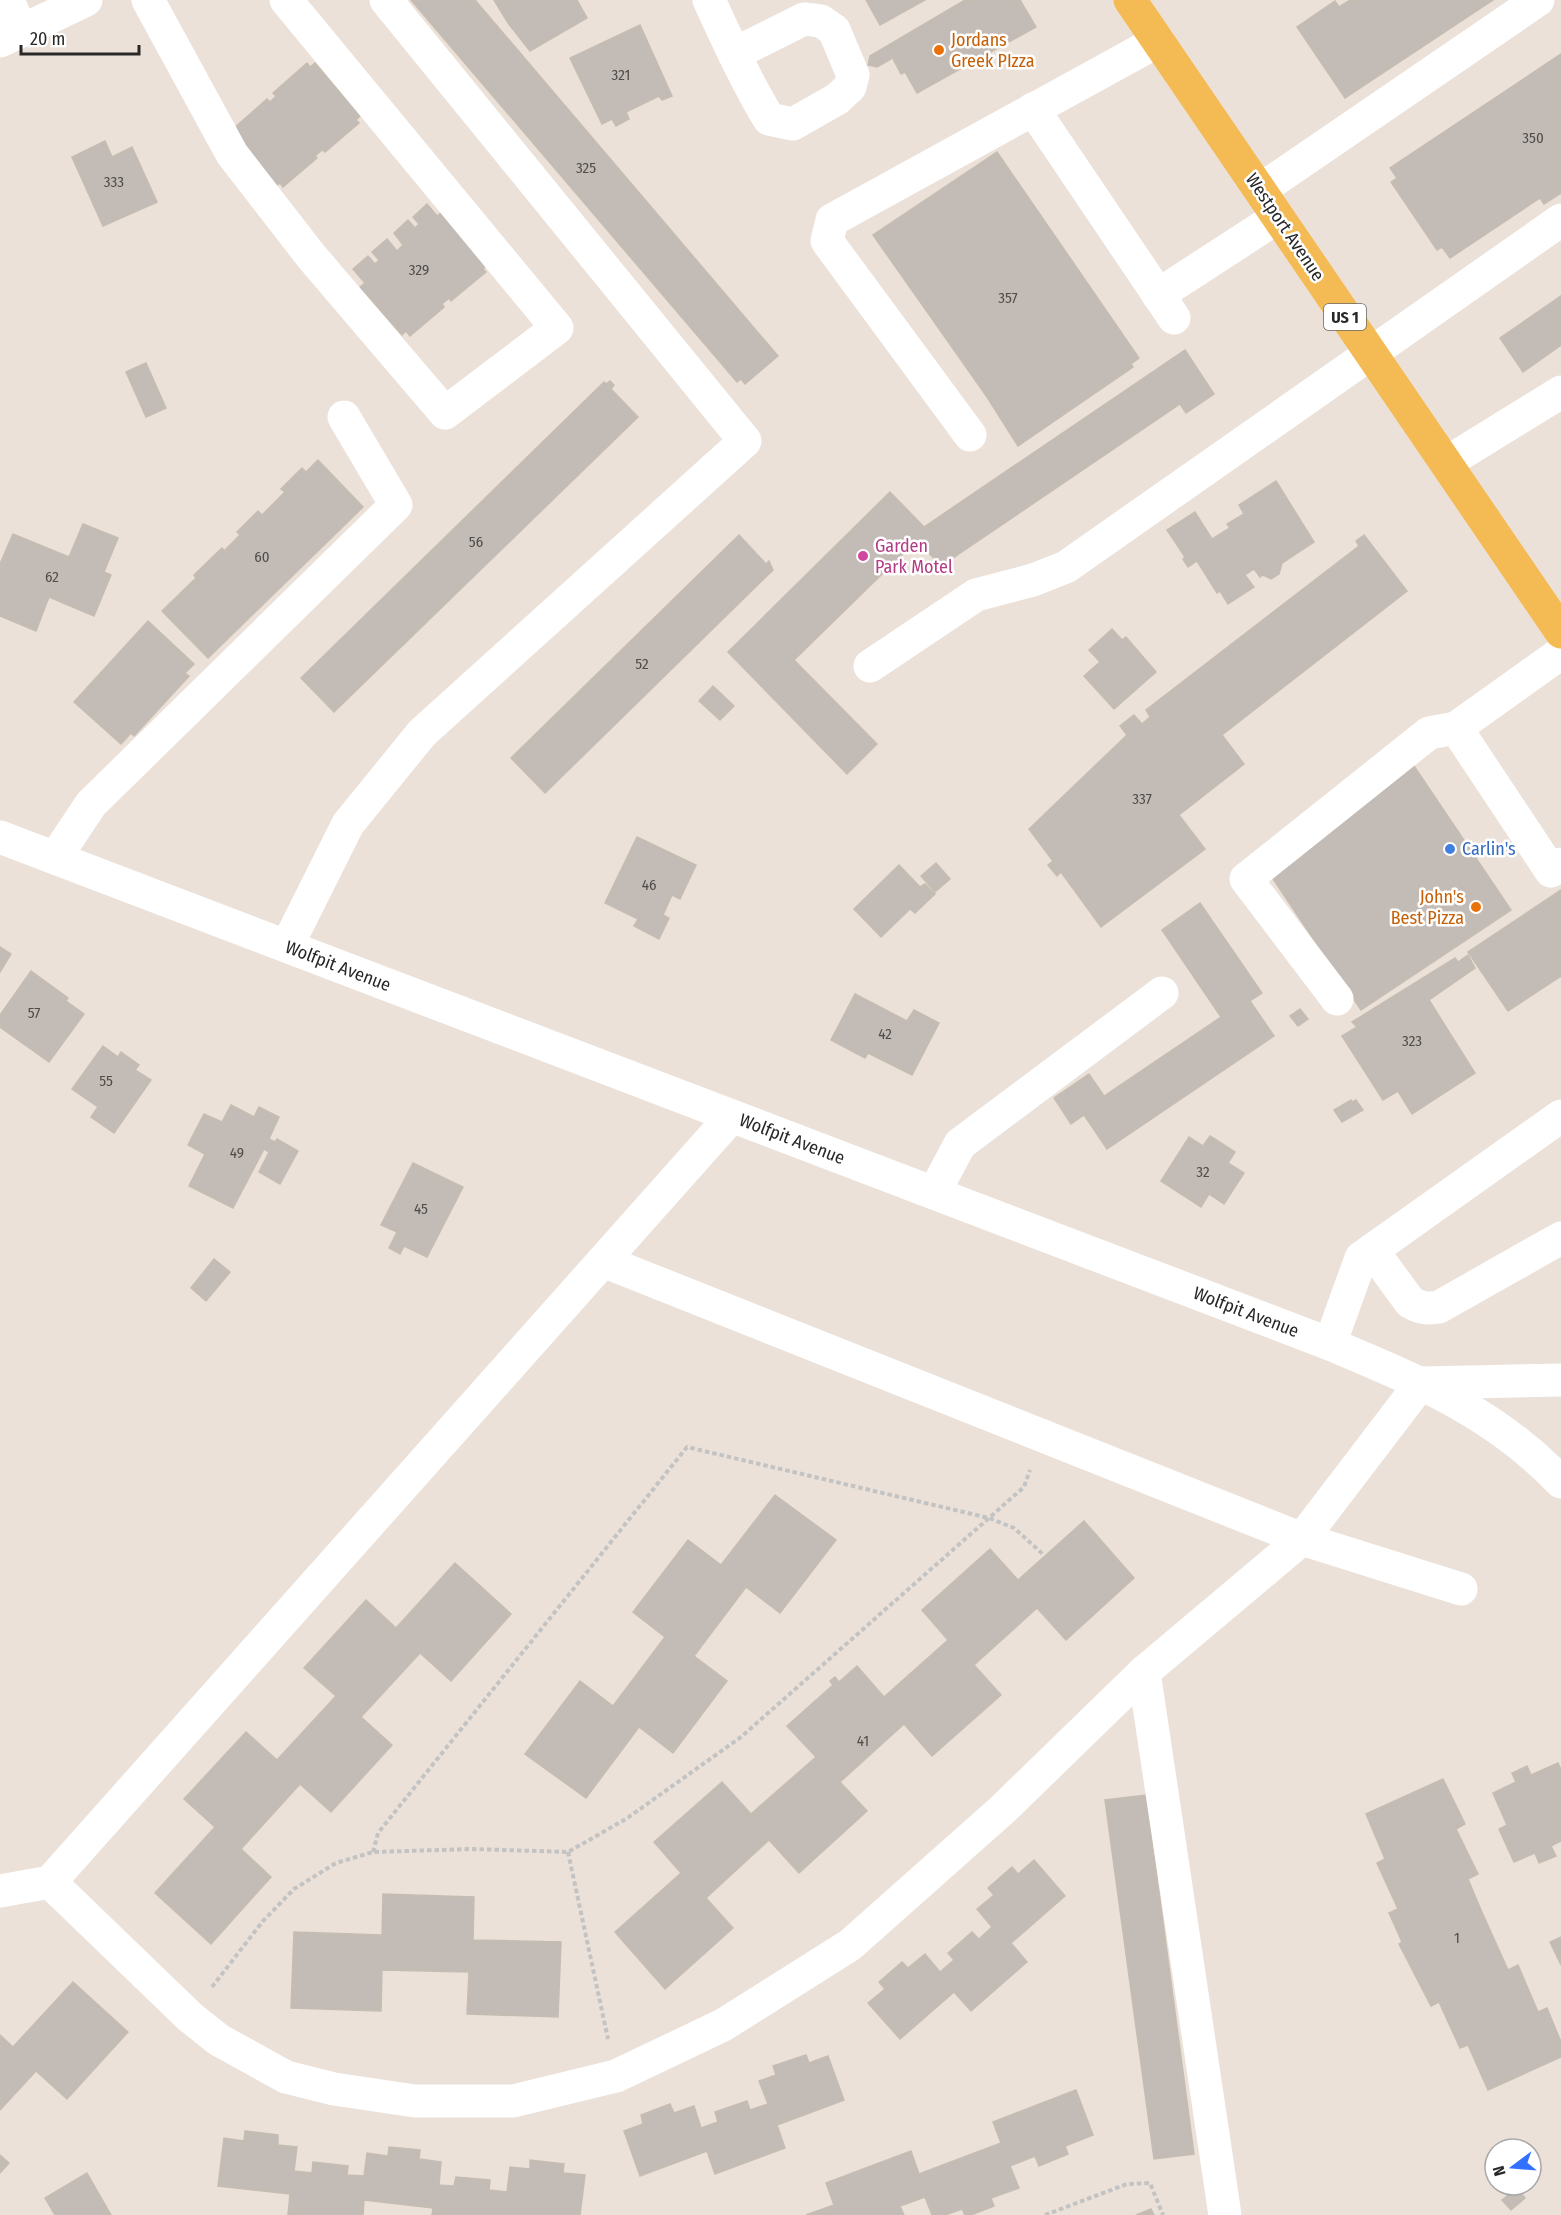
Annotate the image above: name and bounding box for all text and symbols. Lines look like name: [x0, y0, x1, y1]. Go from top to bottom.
scale bar: [21, 18, 140, 56]
text: 20 m: [30, 28, 65, 50]
place label: Jordans Greek PIzza: [951, 29, 1035, 72]
marker: Jordans Greek PIzza: [932, 43, 946, 57]
house number: 321: [612, 66, 630, 84]
house number: 350: [1522, 129, 1544, 147]
house number: 325: [576, 159, 596, 177]
street label: Westport Avenue: [1241, 169, 1329, 285]
house number: 333: [104, 173, 124, 191]
house number: 329: [409, 261, 429, 279]
house number: 357: [998, 289, 1018, 307]
road number: US 1: [1324, 304, 1366, 330]
house number: 56: [469, 533, 483, 551]
place label: Garden Park Motel: [875, 535, 953, 578]
house number: 60: [254, 548, 270, 566]
marker: Garden Park Motel: [856, 549, 870, 563]
house number: 62: [45, 568, 59, 586]
house number: 52: [635, 655, 649, 673]
house number: 337: [1132, 790, 1152, 808]
place label: Carlin's: [1462, 838, 1516, 860]
marker: Carlin's: [1443, 842, 1457, 856]
house number: 46: [642, 876, 656, 894]
place label: John's Best Pizza: [1391, 886, 1464, 929]
marker: John's Best Pizza: [1469, 900, 1483, 914]
street label: Wolfpit Avenue: [282, 936, 394, 996]
house number: 57: [28, 1004, 40, 1022]
house number: 42: [878, 1025, 892, 1043]
house number: 323: [1402, 1032, 1422, 1050]
house number: 55: [99, 1072, 113, 1090]
street label: Wolfpit Avenue: [736, 1109, 848, 1169]
house number: 49: [230, 1144, 244, 1162]
house number: 32: [1196, 1163, 1210, 1181]
house number: 45: [414, 1200, 428, 1218]
street label: Wolfpit Avenue: [1190, 1282, 1302, 1342]
house number: 41: [857, 1732, 869, 1750]
house number: 1: [1454, 1929, 1460, 1947]
north arrow: [1483, 2137, 1543, 2197]
text: N: [1489, 2164, 1510, 2178]

